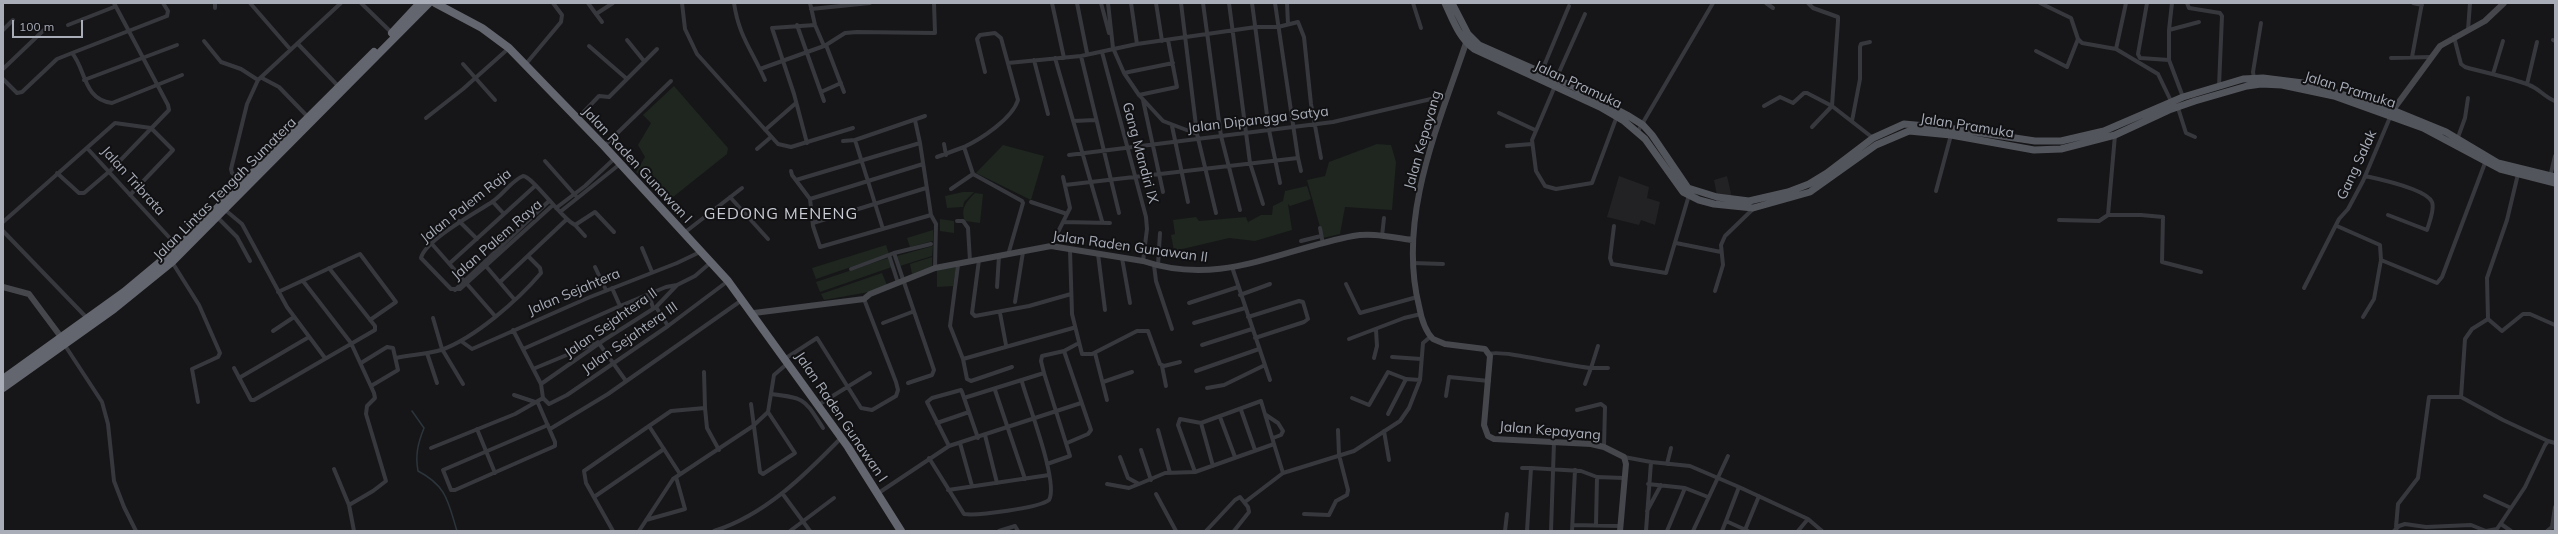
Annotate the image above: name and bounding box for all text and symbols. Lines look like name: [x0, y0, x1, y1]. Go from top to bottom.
scale bar: [14, 12, 85, 38]
text: 100 m: [19, 19, 54, 34]
street label: Jalan Pramuka: [1531, 57, 1625, 113]
street label: Jalan Pramuka: [2302, 68, 2398, 112]
street label: Jalan Kepayang: [1401, 89, 1445, 191]
street label: Gang Mandiri IX: [1118, 101, 1162, 205]
street label: Jalan Raden Gunawan I: [579, 103, 695, 227]
street label: Jalan Dipangga Satya: [1186, 103, 1330, 137]
street label: Jalan Pramuka: [1919, 110, 2015, 142]
street label: Jalan Lintas Tengah Sumatera: [150, 114, 300, 264]
street label: Gang Salak: [2334, 127, 2380, 203]
street label: Jalan Tribrata: [97, 143, 169, 219]
street label: Jalan Palem Raja: [417, 165, 515, 247]
street label: Jalan Palem Raya: [448, 196, 546, 284]
district label: GEDONG MENENG: [704, 204, 858, 224]
street label: Jalan Raden Gunawan II: [1051, 228, 1209, 266]
street label: Jalan Sejahtera: [525, 265, 623, 319]
street label: Jalan Sejahtera II: [561, 285, 661, 361]
street label: Jalan Sejahtera III: [579, 299, 681, 377]
street label: Jalan Raden Gunawan I: [791, 349, 891, 485]
street label: Jalan Kepayang: [1498, 418, 1602, 444]

